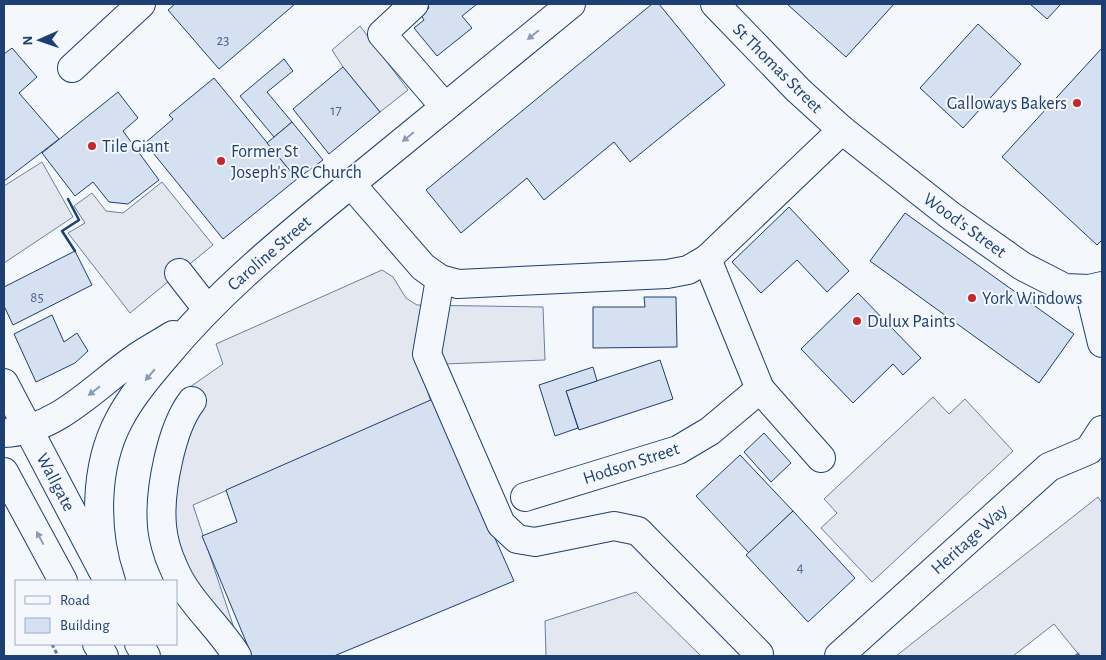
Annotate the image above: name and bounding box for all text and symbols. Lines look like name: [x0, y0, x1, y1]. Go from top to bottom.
north arrow: [15, 15, 65, 65]
street label: St Thomas Street: [729, 20, 826, 117]
one-way arrow: [527, 29, 540, 40]
house number: 23: [216, 33, 230, 48]
text: N: [21, 35, 35, 46]
place label: Galloways Bakers: [947, 95, 1067, 113]
marker: Galloways Bakers: [1071, 97, 1083, 109]
house number: 17: [330, 103, 342, 118]
one-way arrow: [401, 132, 414, 143]
place label: Tile Giant: [102, 138, 169, 156]
marker: Tile Giant: [86, 140, 98, 152]
place label: Former St Joseph's RC Church: [231, 143, 362, 182]
marker: Former St Joseph's RC Church: [215, 155, 227, 167]
street label: Wood's Street: [920, 190, 1009, 262]
street label: Caroline Street: [225, 213, 315, 295]
house number: 85: [30, 290, 44, 305]
place label: York Windows: [982, 290, 1082, 308]
marker: York Windows: [966, 292, 978, 304]
place label: Dulux Paints: [867, 313, 956, 331]
marker: Dulux Paints: [851, 315, 863, 327]
one-way arrow: [144, 368, 155, 381]
one-way arrow: [88, 385, 101, 396]
street label: Hodson Street: [581, 440, 682, 488]
street label: Wallgate: [32, 450, 78, 514]
street label: Heritage Way: [928, 501, 1011, 578]
one-way arrow: [36, 531, 44, 546]
house number: 4: [796, 560, 804, 575]
legend: [15, 580, 178, 645]
text: Road: [60, 593, 90, 608]
text: Building: [60, 618, 110, 633]

